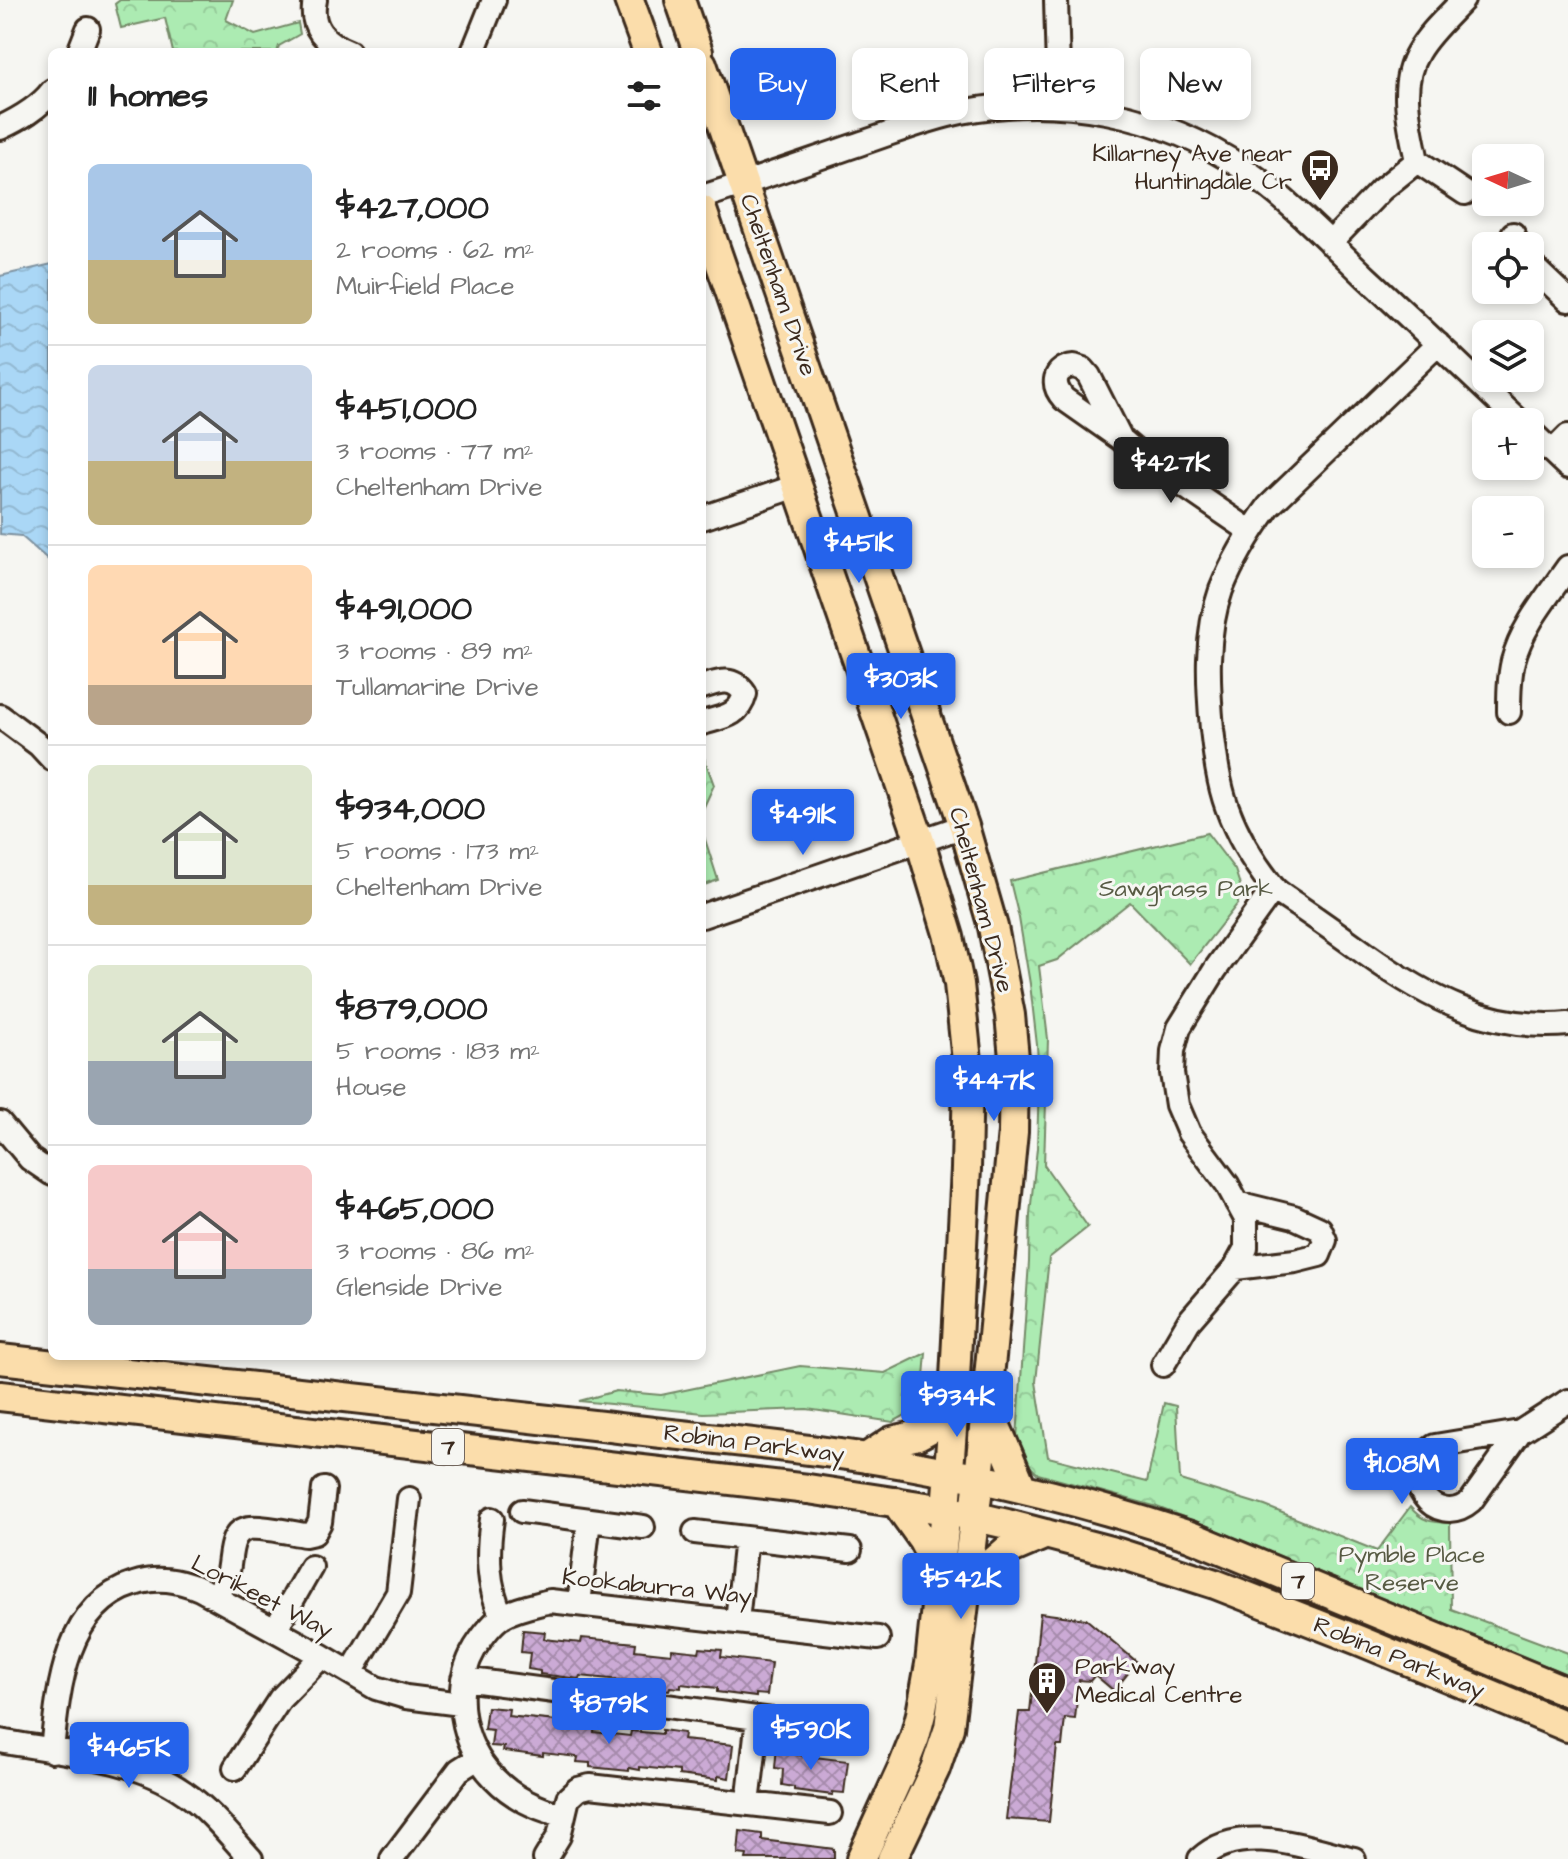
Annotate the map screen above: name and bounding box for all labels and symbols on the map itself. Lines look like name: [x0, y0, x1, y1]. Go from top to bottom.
place label: Killarney Ave near Huntingdale Cr: [1092, 137, 1292, 200]
north arrow: [1472, 144, 1544, 216]
bus stop icon: Killarney Ave near Huntingdale Cr: [1299, 147, 1341, 202]
street label: Cheltenham Drive: [731, 189, 825, 381]
pin: $427K: [1115, 437, 1227, 505]
pin: $451K: [803, 517, 915, 585]
pin: $303K: [845, 653, 957, 721]
pin: $491K: [747, 789, 859, 857]
street label: Cheltenham Drive: [940, 804, 1022, 996]
park label: Sawgrass Park: [1099, 872, 1273, 907]
pin: $447K: [938, 1055, 1050, 1123]
pin: $934K: [901, 1371, 1013, 1439]
street label: Robina Parkway: [662, 1416, 846, 1473]
road number: 7: [432, 1429, 464, 1465]
pin: $1.08M: [1337, 1438, 1467, 1506]
park label: Pymble Place Reserve: [1339, 1538, 1485, 1600]
street label: Lorikeet Way: [185, 1547, 339, 1648]
pin: $542K: [905, 1553, 1017, 1621]
street label: Kookaburra Way: [560, 1560, 753, 1615]
road number: 7: [1282, 1563, 1314, 1599]
street label: Robina Parkway: [1308, 1608, 1490, 1709]
place label: Parkway Medical Centre: [1075, 1650, 1242, 1712]
building icon: Parkway Medical Centre: [1026, 1660, 1068, 1715]
pin: $879K: [553, 1678, 665, 1746]
pin: $590K: [755, 1704, 867, 1772]
pin: $465K: [73, 1722, 185, 1790]

